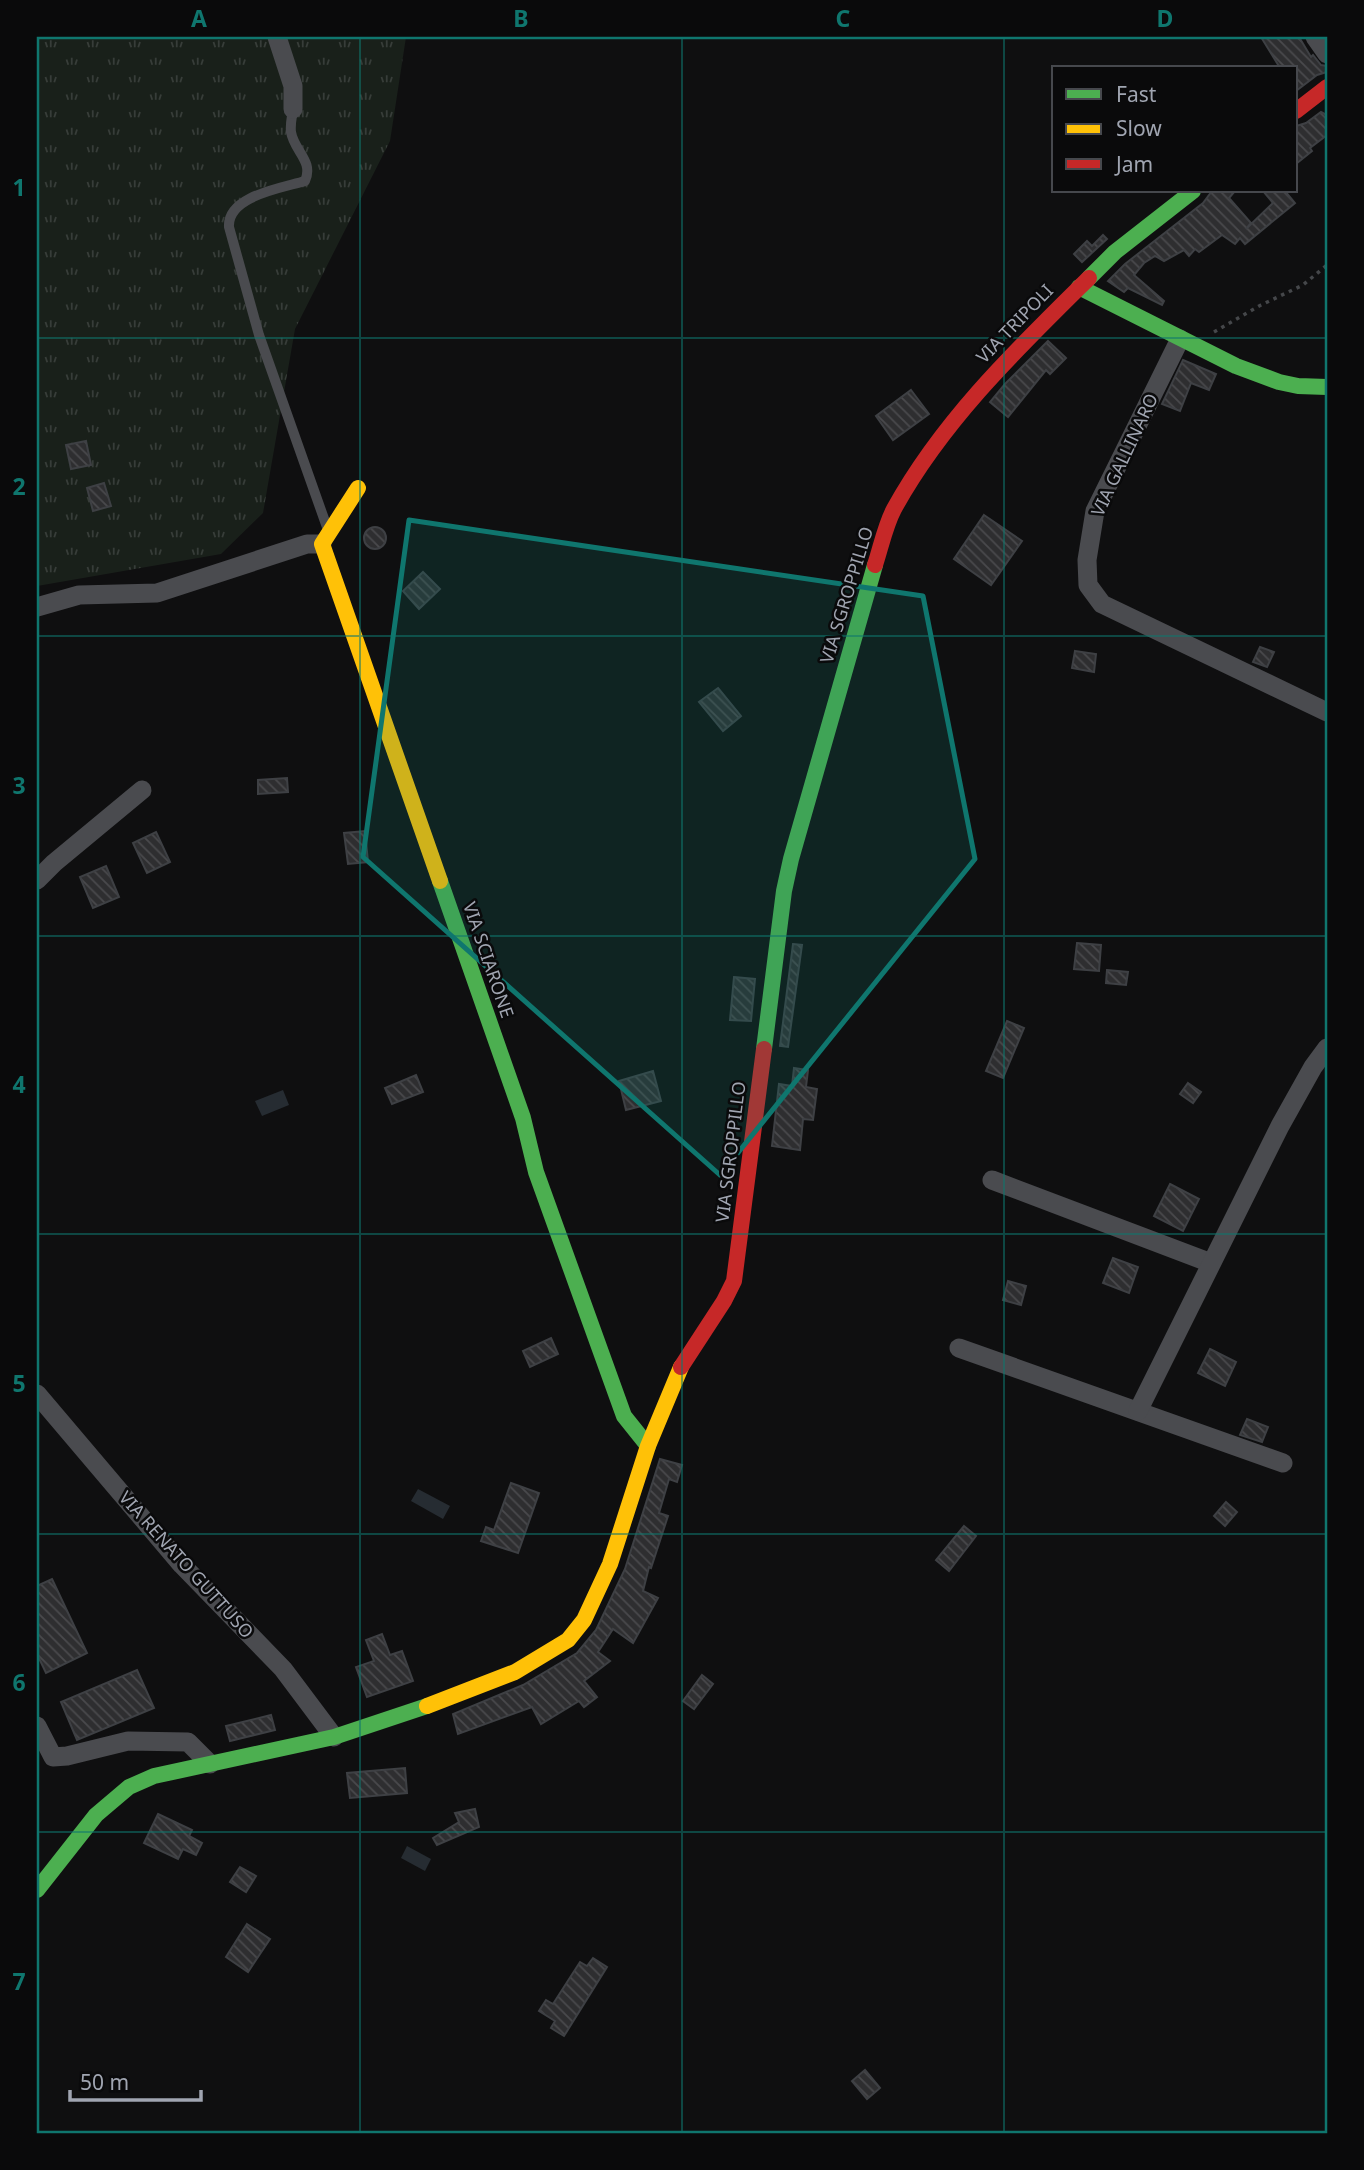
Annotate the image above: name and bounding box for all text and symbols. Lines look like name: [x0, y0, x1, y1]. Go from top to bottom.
text: A: [191, 2, 207, 34]
text: B: [513, 2, 529, 34]
text: C: [836, 2, 851, 34]
text: D: [1157, 2, 1173, 34]
legend: [1052, 66, 1298, 192]
text: Fast: [1116, 80, 1157, 108]
text: Slow: [1116, 114, 1162, 142]
text: Jam: [1114, 150, 1153, 178]
text: 1: [12, 171, 26, 203]
street label: VIA TRIPOLI: [971, 279, 1058, 368]
street label: VIA GALLINARO: [1085, 389, 1163, 520]
text: 2: [12, 470, 26, 502]
street label: VIA SGROPPILLO: [814, 523, 878, 666]
text: 3: [12, 769, 26, 801]
street label: VIA SCIARONE: [458, 899, 520, 1021]
text: 4: [12, 1068, 26, 1100]
street label: VIA SGROPPILLO: [709, 1080, 751, 1224]
text: 5: [12, 1367, 26, 1399]
street label: VIA RENATO GUTTUSO: [114, 1486, 259, 1643]
text: 6: [12, 1666, 26, 1698]
text: 7: [12, 1965, 26, 1997]
scale bar: [70, 2058, 201, 2102]
text: 50 m: [80, 2068, 129, 2096]

